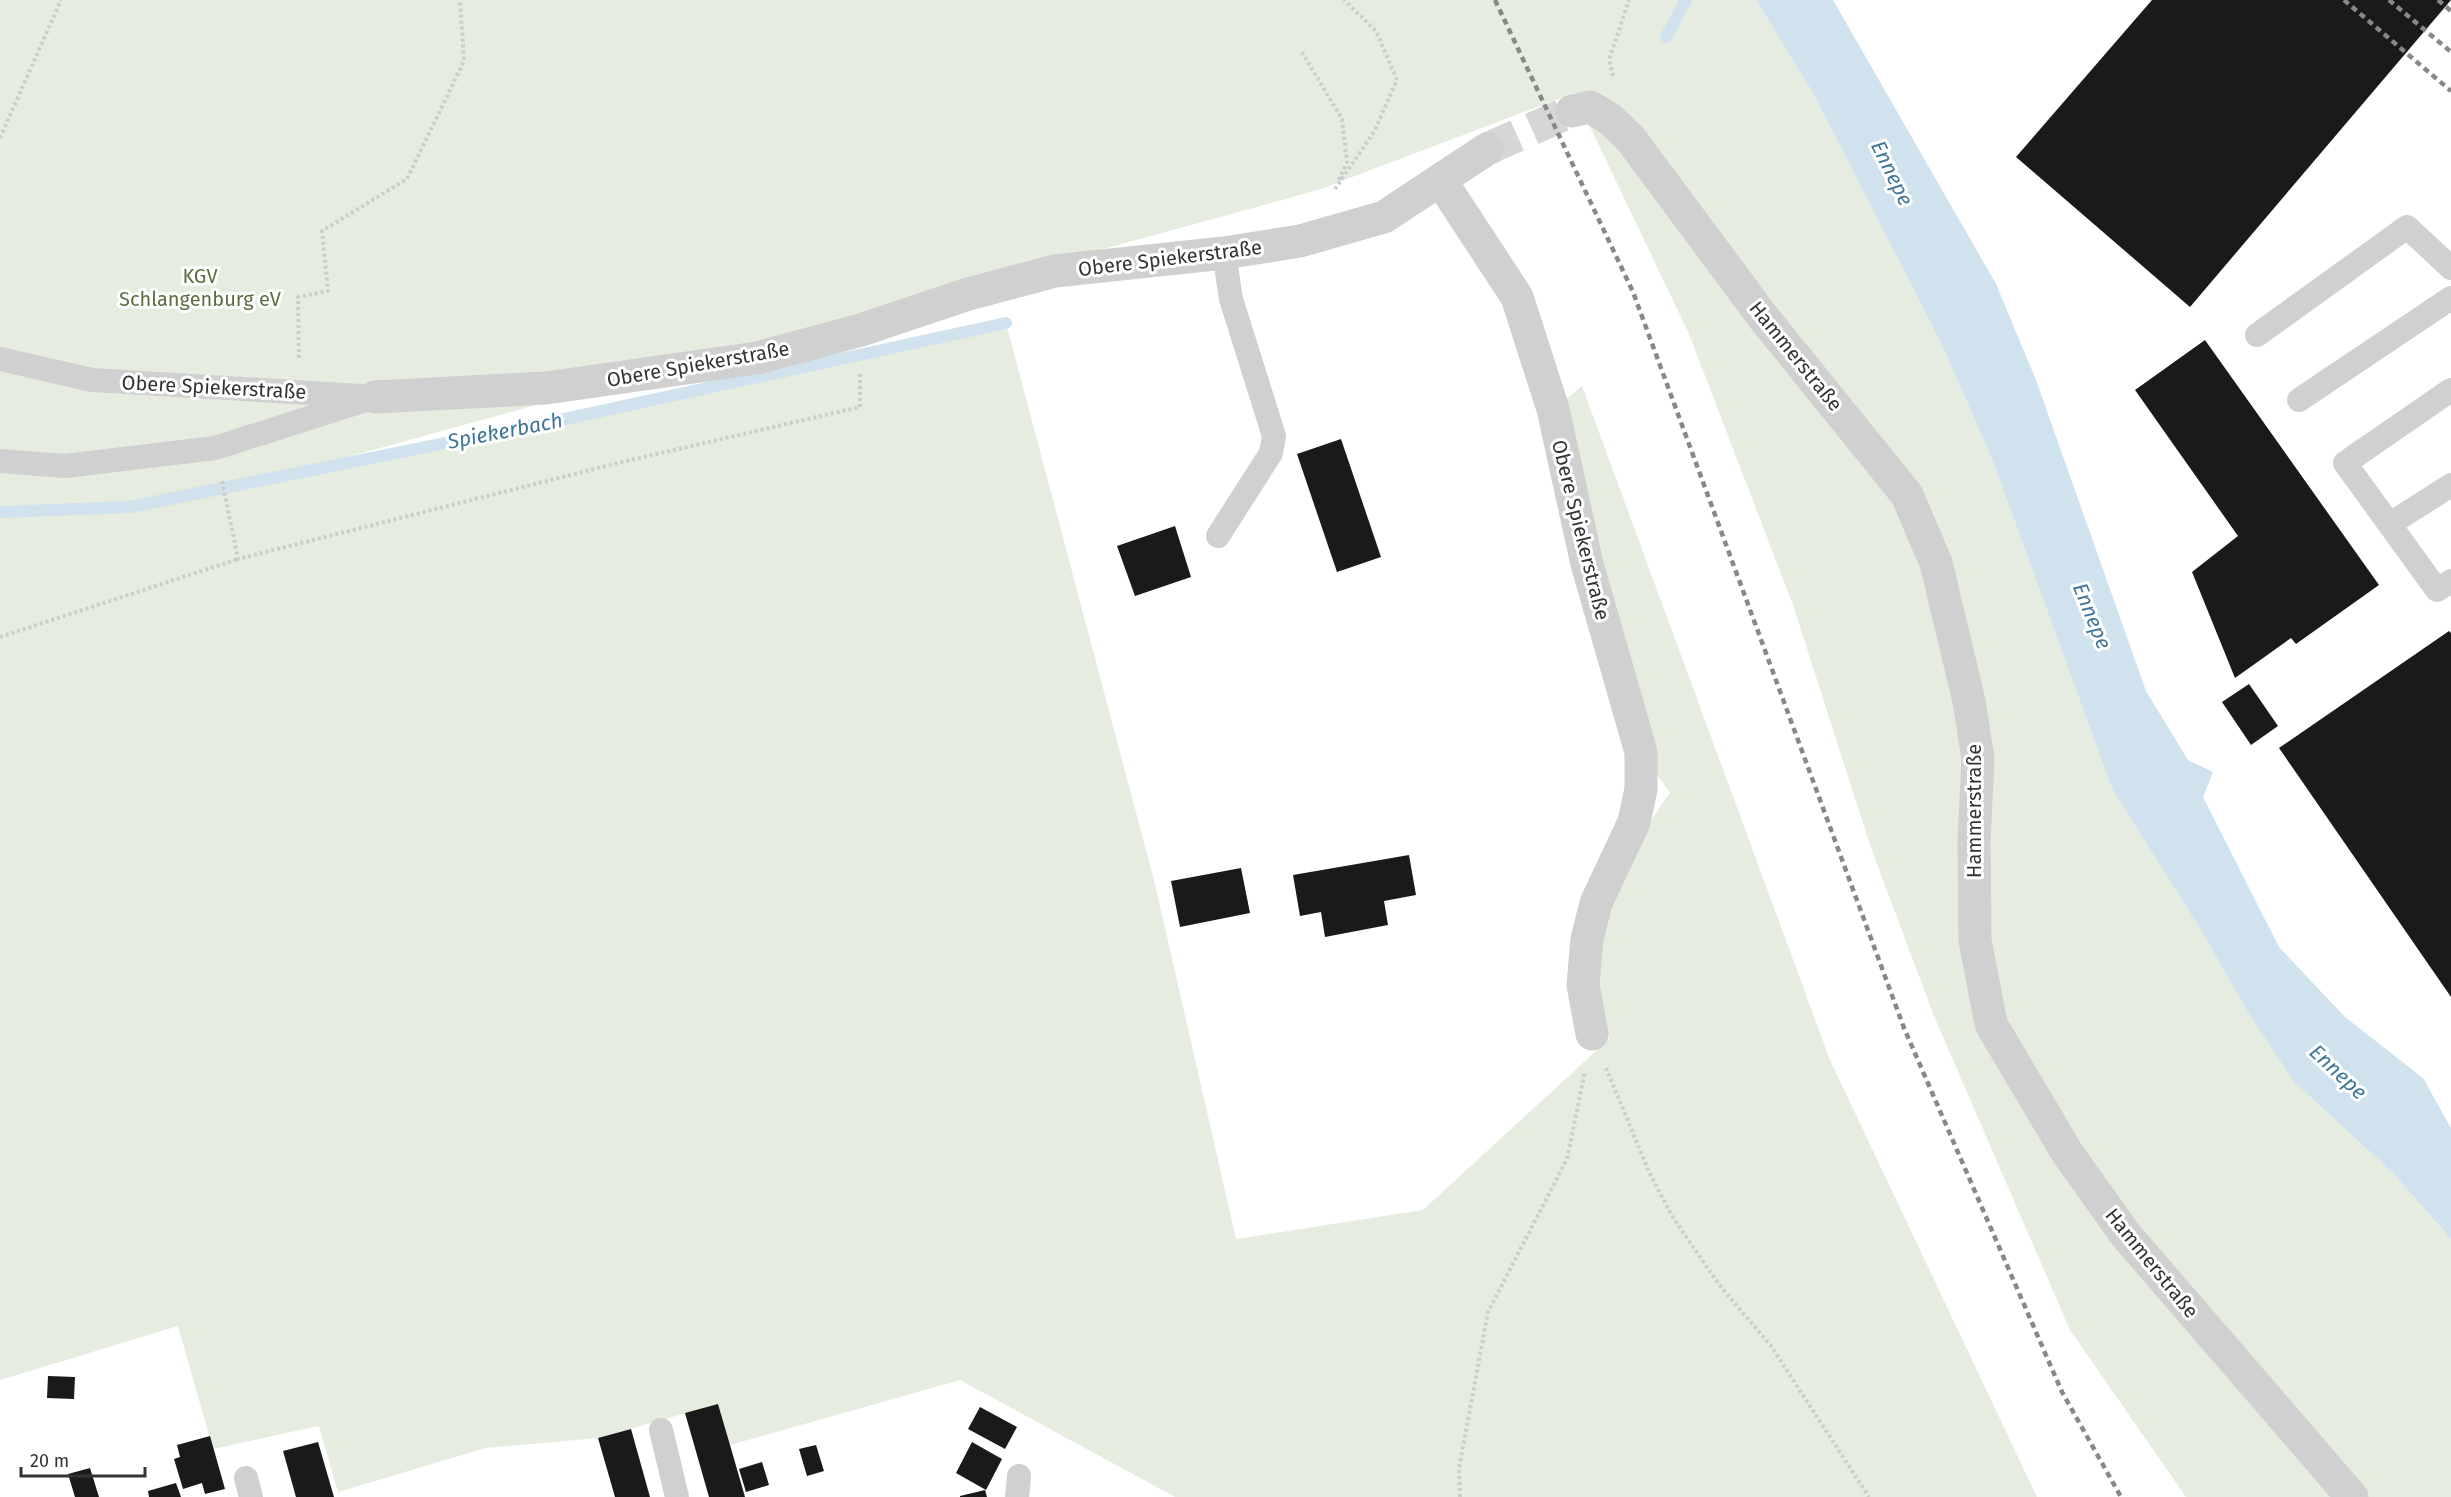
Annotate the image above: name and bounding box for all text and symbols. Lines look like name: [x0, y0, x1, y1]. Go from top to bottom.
water label: Ennepe: [1865, 136, 1919, 210]
street label: Obere Spiekerstraße: [1077, 235, 1263, 281]
park label: KGV Schlangenburg eV: [119, 264, 281, 311]
street label: Hammerstraße: [1744, 296, 1848, 416]
street label: Obere Spiekerstraße: [605, 336, 791, 392]
street label: Obere Spiekerstraße: [121, 370, 307, 404]
water label: Spiekerbach: [444, 407, 565, 455]
street label: Obere Spiekerstraße: [1547, 437, 1615, 623]
water label: Ennepe: [2067, 579, 2117, 653]
street label: Hammerstraße: [1962, 744, 1986, 878]
water label: Ennepe: [2304, 1039, 2372, 1105]
street label: Hammerstraße: [2100, 1203, 2204, 1323]
scale bar: [21, 1440, 146, 1478]
text: 20 m: [30, 1450, 69, 1472]

